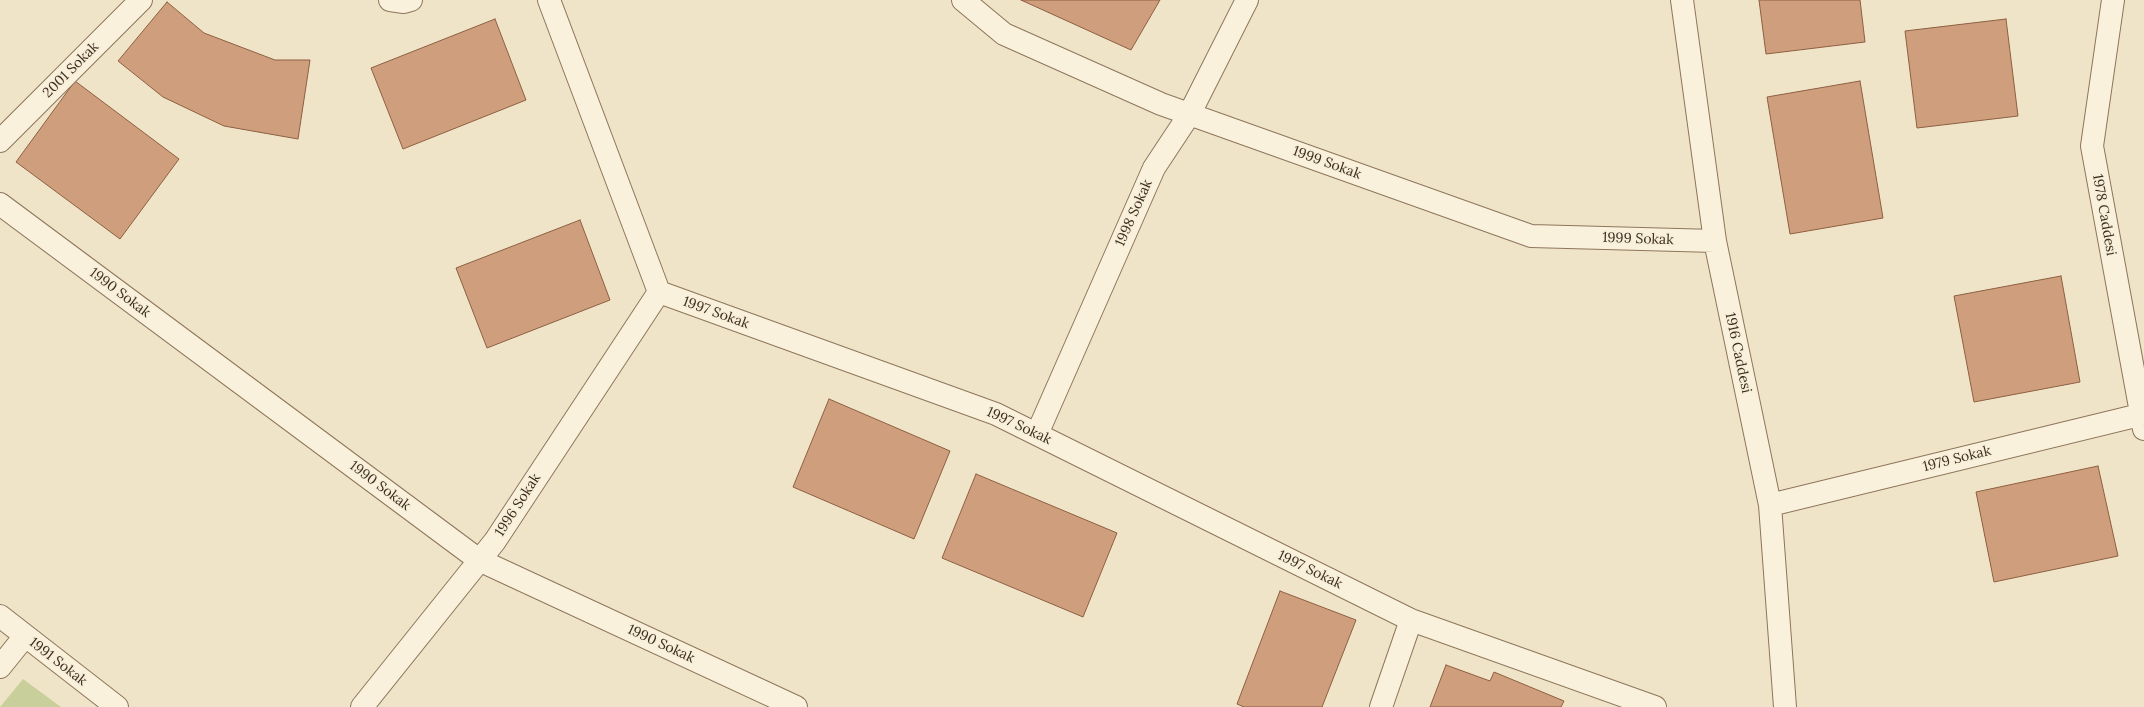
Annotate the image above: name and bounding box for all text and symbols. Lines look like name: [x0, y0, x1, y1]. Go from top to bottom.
street label: 2001 Sokak: [40, 39, 102, 101]
street label: 1999 Sokak: [1291, 143, 1363, 183]
street label: 1978 Caddesi: [2089, 173, 2119, 257]
street label: 1998 Sokak: [1112, 177, 1156, 249]
street label: 1999 Sokak: [1602, 229, 1674, 249]
street label: 1990 Sokak: [86, 265, 154, 321]
street label: 1997 Sokak: [680, 293, 752, 333]
street label: 1916 Caddesi: [1721, 311, 1755, 395]
street label: 1997 Sokak: [984, 404, 1054, 448]
street label: 1979 Sokak: [1921, 442, 1993, 476]
street label: 1990 Sokak: [346, 458, 414, 514]
street label: 1996 Sokak: [492, 470, 544, 540]
street label: 1997 Sokak: [1275, 547, 1345, 593]
street label: 1990 Sokak: [625, 621, 697, 667]
street label: 1991 Sokak: [26, 634, 90, 690]

